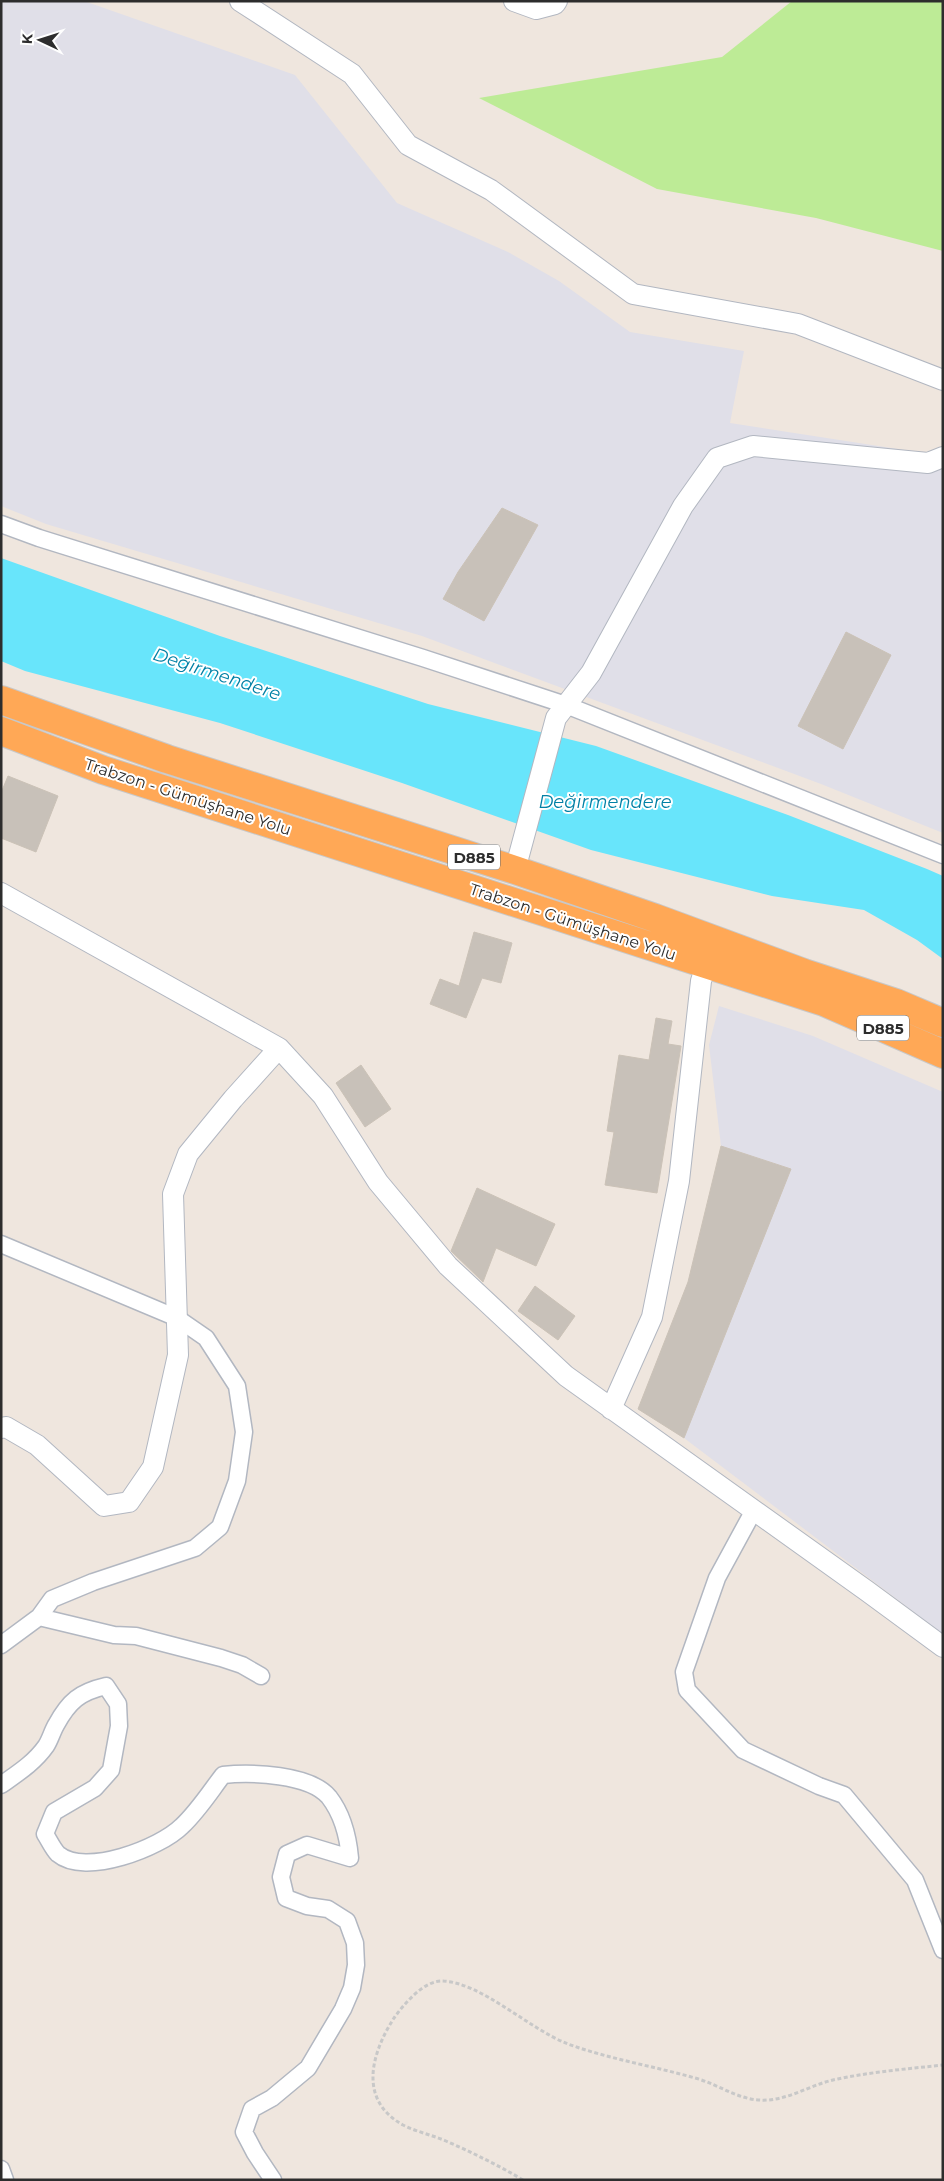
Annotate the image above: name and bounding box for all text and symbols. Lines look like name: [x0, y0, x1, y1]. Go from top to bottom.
north arrow: [15, 15, 65, 65]
text: K: [18, 33, 36, 45]
water label: Değirmendere: [150, 643, 284, 705]
street label: Trabzon - Gümüşhane Yolu: [82, 755, 294, 839]
water label: Değirmendere: [538, 791, 672, 813]
road number: D885: [448, 844, 500, 870]
street label: Trabzon - Gümüşhane Yolu: [467, 880, 679, 964]
road number: D885: [857, 1016, 909, 1040]

